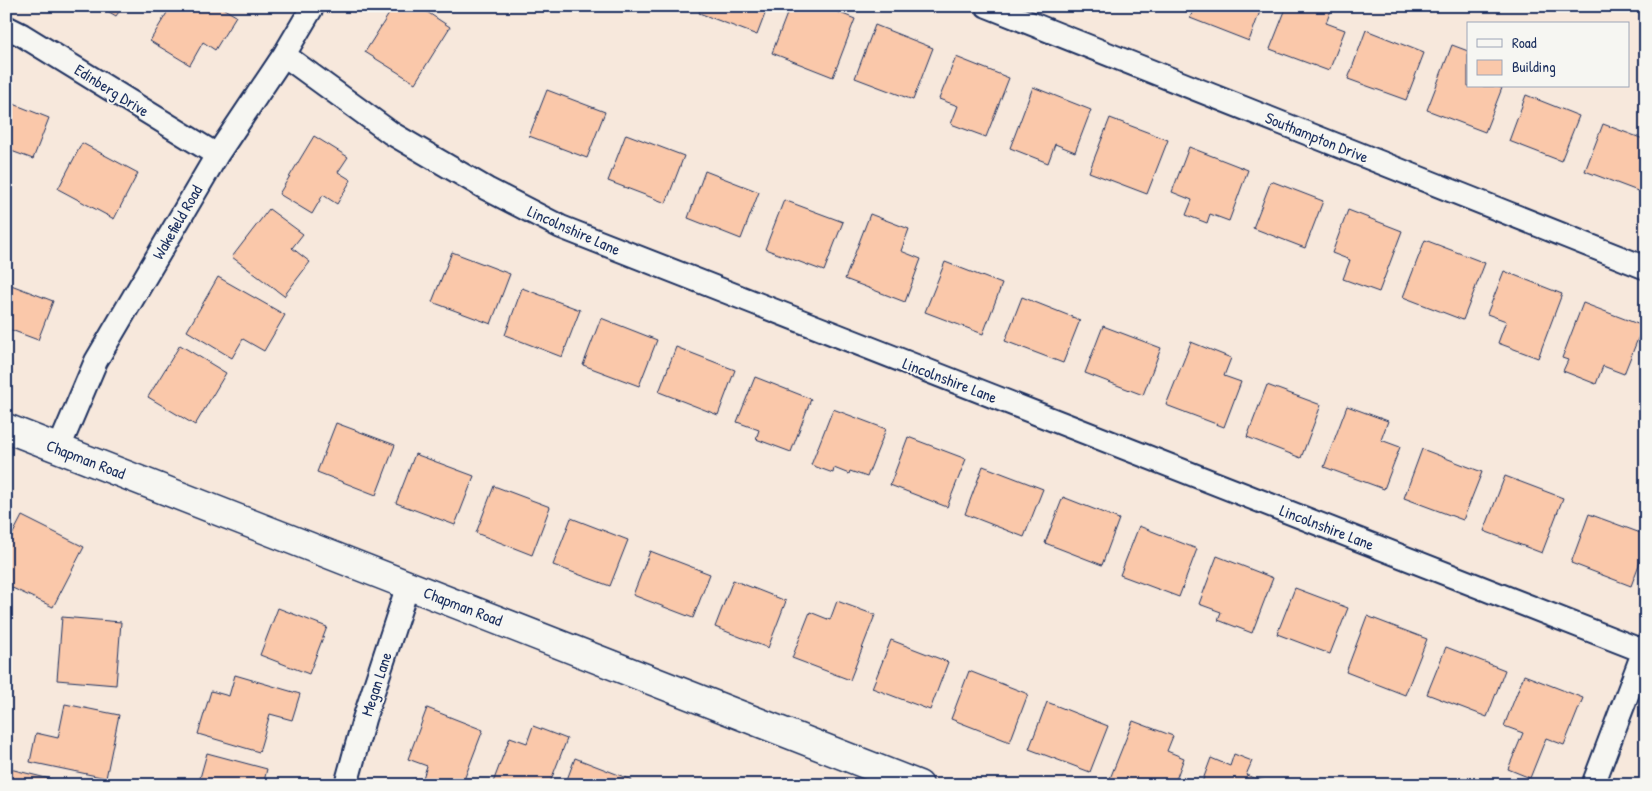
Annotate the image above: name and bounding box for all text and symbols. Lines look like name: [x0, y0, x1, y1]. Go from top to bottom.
legend: [1467, 22, 1630, 88]
text: Road: [1512, 32, 1537, 53]
text: Building: [1512, 56, 1556, 77]
street label: Edinberg Drive: [70, 58, 154, 122]
street label: Southampton Drive: [1262, 106, 1372, 168]
street label: Wakefield Road: [147, 181, 207, 263]
street label: Lincolnshire Lane: [524, 200, 624, 261]
street label: Lincolnshire Lane: [900, 352, 1001, 408]
street label: Chapman Road: [43, 434, 129, 484]
street label: Lincolnshire Lane: [1277, 499, 1378, 555]
street label: Chapman Road: [420, 581, 506, 631]
street label: Megan Lane: [355, 649, 397, 719]

